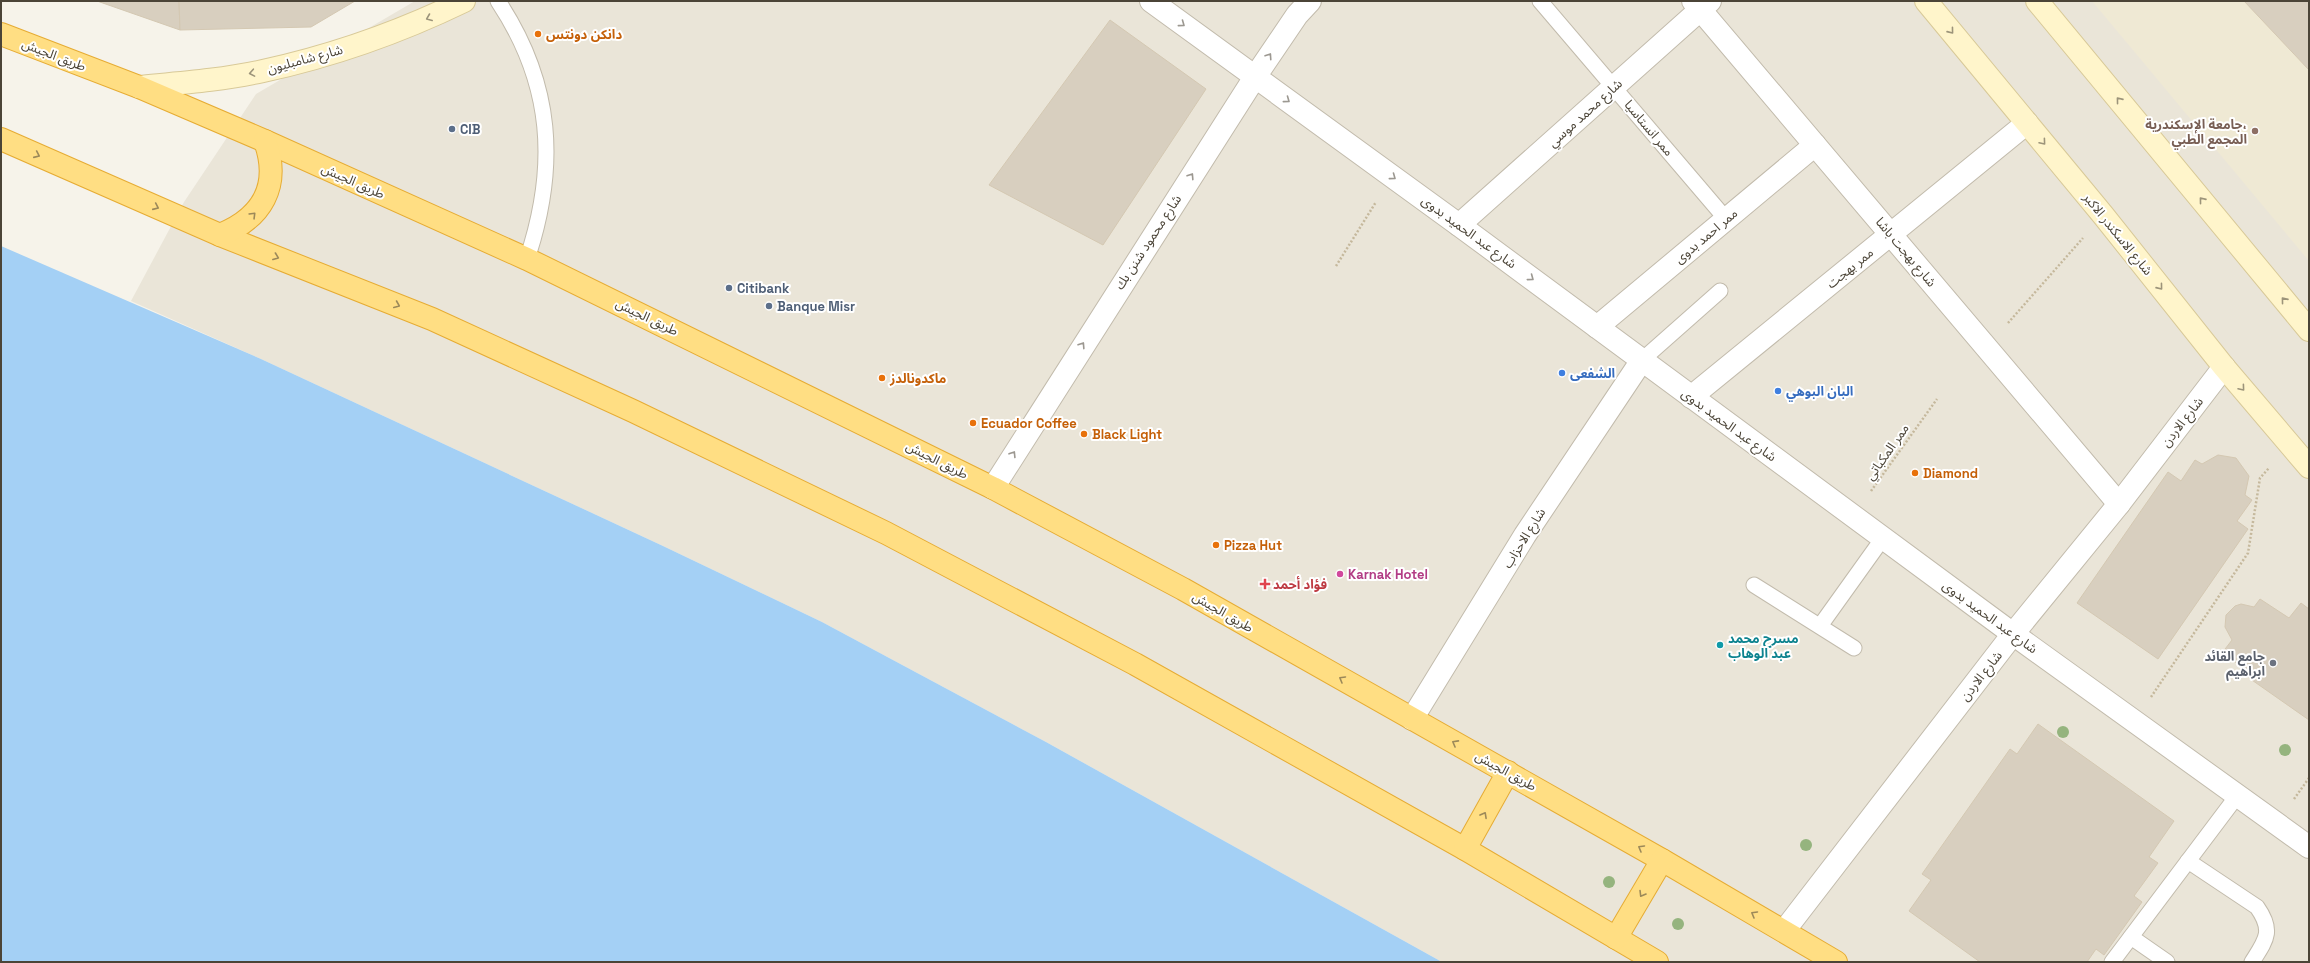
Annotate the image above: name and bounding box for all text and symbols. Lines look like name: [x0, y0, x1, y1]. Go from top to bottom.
one-way arrow: [425, 13, 432, 21]
one-way arrow: [1178, 19, 1185, 27]
place label: دانكن دونتس: [546, 26, 622, 43]
one-way arrow: [1947, 27, 1954, 34]
marker: دانكن دونتس: [533, 29, 543, 39]
street label: طريق الجيش: [19, 35, 89, 75]
street label: شارع شامبليون: [265, 41, 345, 79]
one-way arrow: [1264, 53, 1272, 60]
one-way arrow: [248, 68, 255, 77]
street label: شارع محمد موسي: [1544, 75, 1627, 152]
one-way arrow: [1283, 96, 1290, 103]
street label: ممر انستاسيا: [1621, 97, 1677, 160]
one-way arrow: [2116, 97, 2123, 104]
place label: جامعة الإسكندرية، المجمع الطبي: [2145, 116, 2247, 150]
place label: CIB: [460, 121, 481, 138]
marker: CIB: [447, 124, 457, 134]
marker: جامعة الإسكندرية، المجمع الطبي: [2250, 126, 2260, 136]
one-way arrow: [2038, 138, 2045, 145]
one-way arrow: [32, 150, 40, 158]
street label: طريق الجيش: [319, 160, 387, 203]
one-way arrow: [1388, 172, 1395, 179]
one-way arrow: [1186, 173, 1193, 180]
street label: شارع الاسكندر الاكبر: [2077, 189, 2156, 280]
street label: شارع محمود شنن بك: [1111, 191, 1187, 294]
street label: شارع عبد الحميد بدوى: [1417, 192, 1520, 274]
one-way arrow: [2199, 197, 2206, 204]
one-way arrow: [151, 202, 159, 210]
street label: ممر احمد بدوى: [1671, 204, 1741, 267]
one-way arrow: [248, 212, 256, 220]
street label: شارع بهجت باشا: [1870, 214, 1940, 292]
street label: ممر بهجت: [1823, 244, 1877, 292]
one-way arrow: [272, 252, 279, 260]
one-way arrow: [1527, 274, 1534, 281]
place label: Citibank: [737, 280, 790, 297]
one-way arrow: [2155, 282, 2162, 289]
marker: Citibank: [724, 283, 734, 293]
street label: طريق الجيش: [613, 295, 681, 339]
place label: Banque Misr: [777, 298, 855, 315]
one-way arrow: [2282, 298, 2289, 305]
one-way arrow: [393, 300, 400, 308]
marker: Banque Misr: [764, 301, 774, 311]
one-way arrow: [1078, 342, 1085, 349]
place label: الشفعى: [1570, 365, 1615, 382]
marker: الشفعى: [1557, 368, 1567, 378]
place label: ماكدونالدز: [889, 370, 946, 387]
marker: ماكدونالدز: [877, 373, 887, 383]
place label: البان البوهي: [1786, 383, 1853, 402]
one-way arrow: [2237, 383, 2244, 390]
street label: شارع عبد الحميد بدوى: [1677, 385, 1780, 467]
marker: البان البوهي: [1773, 386, 1783, 396]
street label: شارع الاردن: [2157, 394, 2208, 452]
place label: Ecuador Coffee: [981, 415, 1077, 432]
marker: Ecuador Coffee: [968, 418, 978, 428]
street label: ممر المكباتي: [1861, 420, 1914, 485]
place label: Black Light: [1092, 426, 1162, 443]
marker: Black Light: [1079, 429, 1089, 439]
street label: طريق الجيش: [903, 437, 971, 483]
one-way arrow: [1008, 451, 1015, 458]
place label: Diamond: [1923, 465, 1978, 482]
marker: Diamond: [1910, 468, 1920, 478]
street label: شارع الاحزاب: [1499, 505, 1551, 572]
place label: Pizza Hut: [1224, 537, 1282, 554]
marker: Pizza Hut: [1211, 540, 1221, 550]
place label: Karnak Hotel: [1348, 566, 1428, 583]
marker: Karnak Hotel: [1335, 569, 1345, 579]
place label: فؤاد أحمد: [1273, 576, 1328, 593]
street label: شارع عبد الحميد بدوى: [1938, 577, 2041, 659]
marker: فؤاد أحمد: [1260, 579, 1270, 589]
street label: طريق الجيش: [1190, 588, 1257, 636]
place label: مسرح محمد عبد الوهاب: [1728, 630, 1799, 662]
marker: مسرح محمد عبد الوهاب: [1715, 640, 1725, 650]
street label: شارع الاردن: [1956, 648, 2007, 706]
place label: جامع القائد ابراهيم: [2204, 648, 2265, 682]
marker: جامع القائد ابراهيم: [2268, 658, 2278, 668]
one-way arrow: [1339, 677, 1346, 684]
one-way arrow: [1452, 740, 1459, 748]
street label: طريق الجيش: [1472, 747, 1540, 795]
one-way arrow: [1479, 812, 1486, 819]
one-way arrow: [1638, 846, 1645, 853]
one-way arrow: [1640, 890, 1647, 897]
one-way arrow: [1751, 911, 1758, 918]

